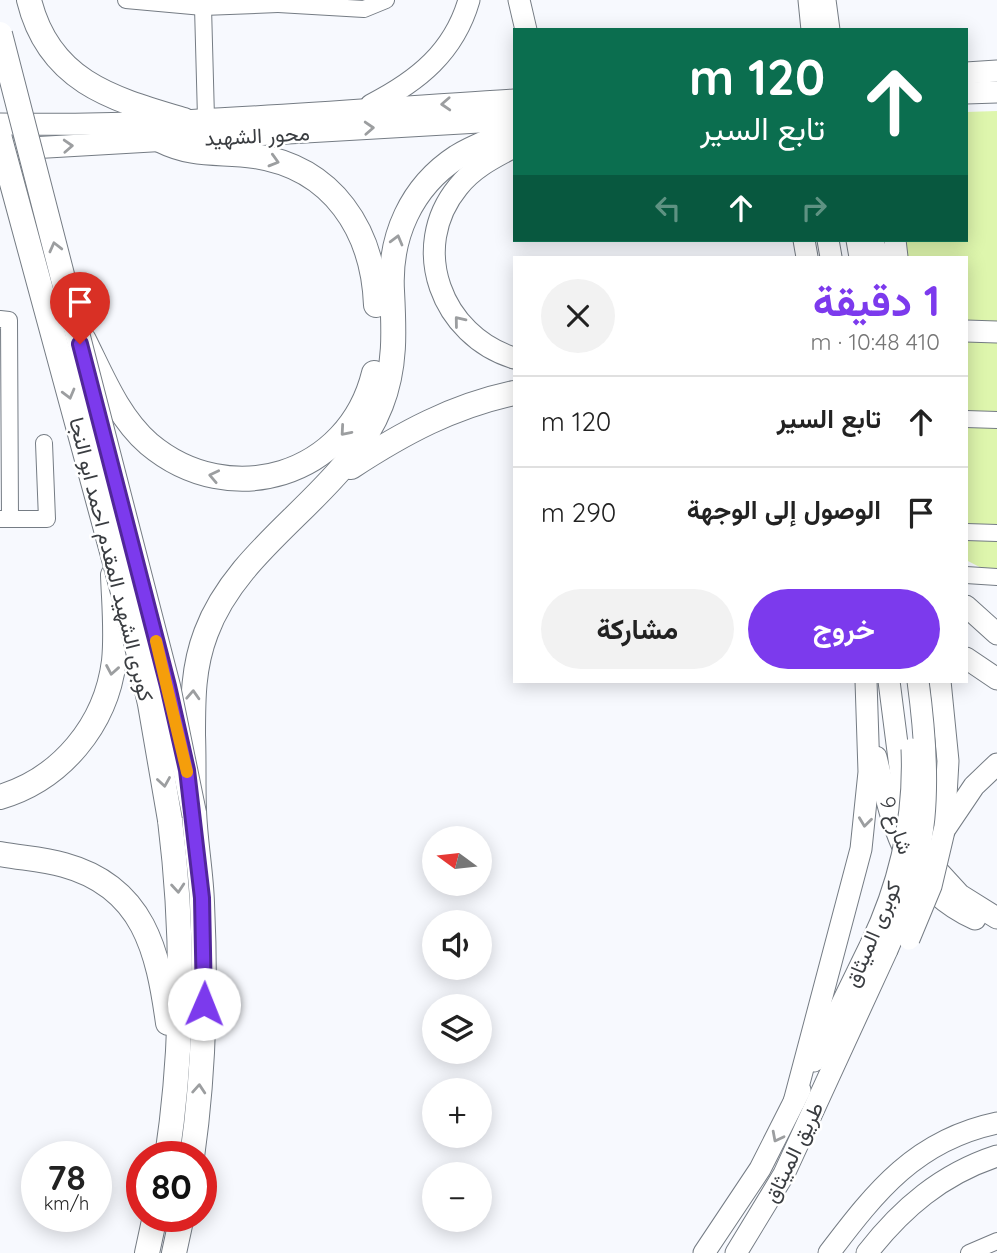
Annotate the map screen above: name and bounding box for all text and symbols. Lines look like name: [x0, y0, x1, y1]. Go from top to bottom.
text: 120 m: [689, 46, 825, 107]
icon: ahead: [849, 56, 940, 147]
one-way arrow: [441, 96, 452, 111]
text: تابع السير: [700, 108, 825, 148]
street label: محور الشهيد: [204, 119, 310, 152]
one-way arrow: [363, 121, 374, 136]
one-way arrow: [63, 139, 74, 154]
one-way arrow: [267, 152, 279, 167]
icon: left: [649, 189, 687, 227]
icon: ahead: [722, 189, 760, 227]
icon: right: [795, 189, 833, 227]
one-way arrow: [389, 234, 403, 246]
one-way arrow: [49, 241, 63, 253]
pin: [50, 272, 110, 344]
text: 1 دقيقة: [813, 274, 940, 327]
button: close: [541, 279, 615, 353]
icon: arrive: [61, 283, 99, 321]
one-way arrow: [454, 317, 467, 329]
text: 410 m · 10:48: [811, 327, 940, 356]
one-way arrow: [61, 388, 76, 400]
text: تابع السير: [777, 402, 881, 435]
icon: ahead: [902, 403, 940, 441]
text: 120 m: [541, 405, 611, 438]
street label: كوبرى الشهيد المقدم احمد ابو النجا: [62, 414, 160, 704]
one-way arrow: [341, 423, 353, 436]
one-way arrow: [208, 469, 220, 484]
text: الوصول إلى الوجهة: [687, 493, 881, 526]
icon: arrive: [902, 494, 940, 532]
text: 290 m: [541, 496, 616, 529]
button: مشاركة: [541, 589, 734, 669]
button: خروج: [748, 589, 940, 669]
one-way arrow: [105, 665, 120, 676]
one-way arrow: [185, 690, 200, 701]
one-way arrow: [156, 776, 171, 787]
street label: شارع 9: [873, 793, 919, 858]
one-way arrow: [857, 816, 872, 828]
north arrow: [422, 826, 492, 896]
map controls: [422, 826, 492, 1232]
street label: كوبرى الميثاق: [838, 877, 907, 991]
one-way arrow: [170, 882, 185, 893]
button: sound: [422, 910, 492, 980]
position arrow: [167, 967, 241, 1041]
button: layers: [422, 994, 492, 1064]
button: +: [422, 1078, 492, 1148]
one-way arrow: [191, 1083, 206, 1094]
street label: طريق الميثاق: [757, 1097, 829, 1207]
one-way arrow: [772, 1130, 785, 1142]
speed limit sign: 80: [126, 1141, 217, 1232]
text: 78: [47, 1155, 86, 1199]
button: −: [422, 1162, 492, 1232]
text: km/h: [44, 1192, 89, 1215]

